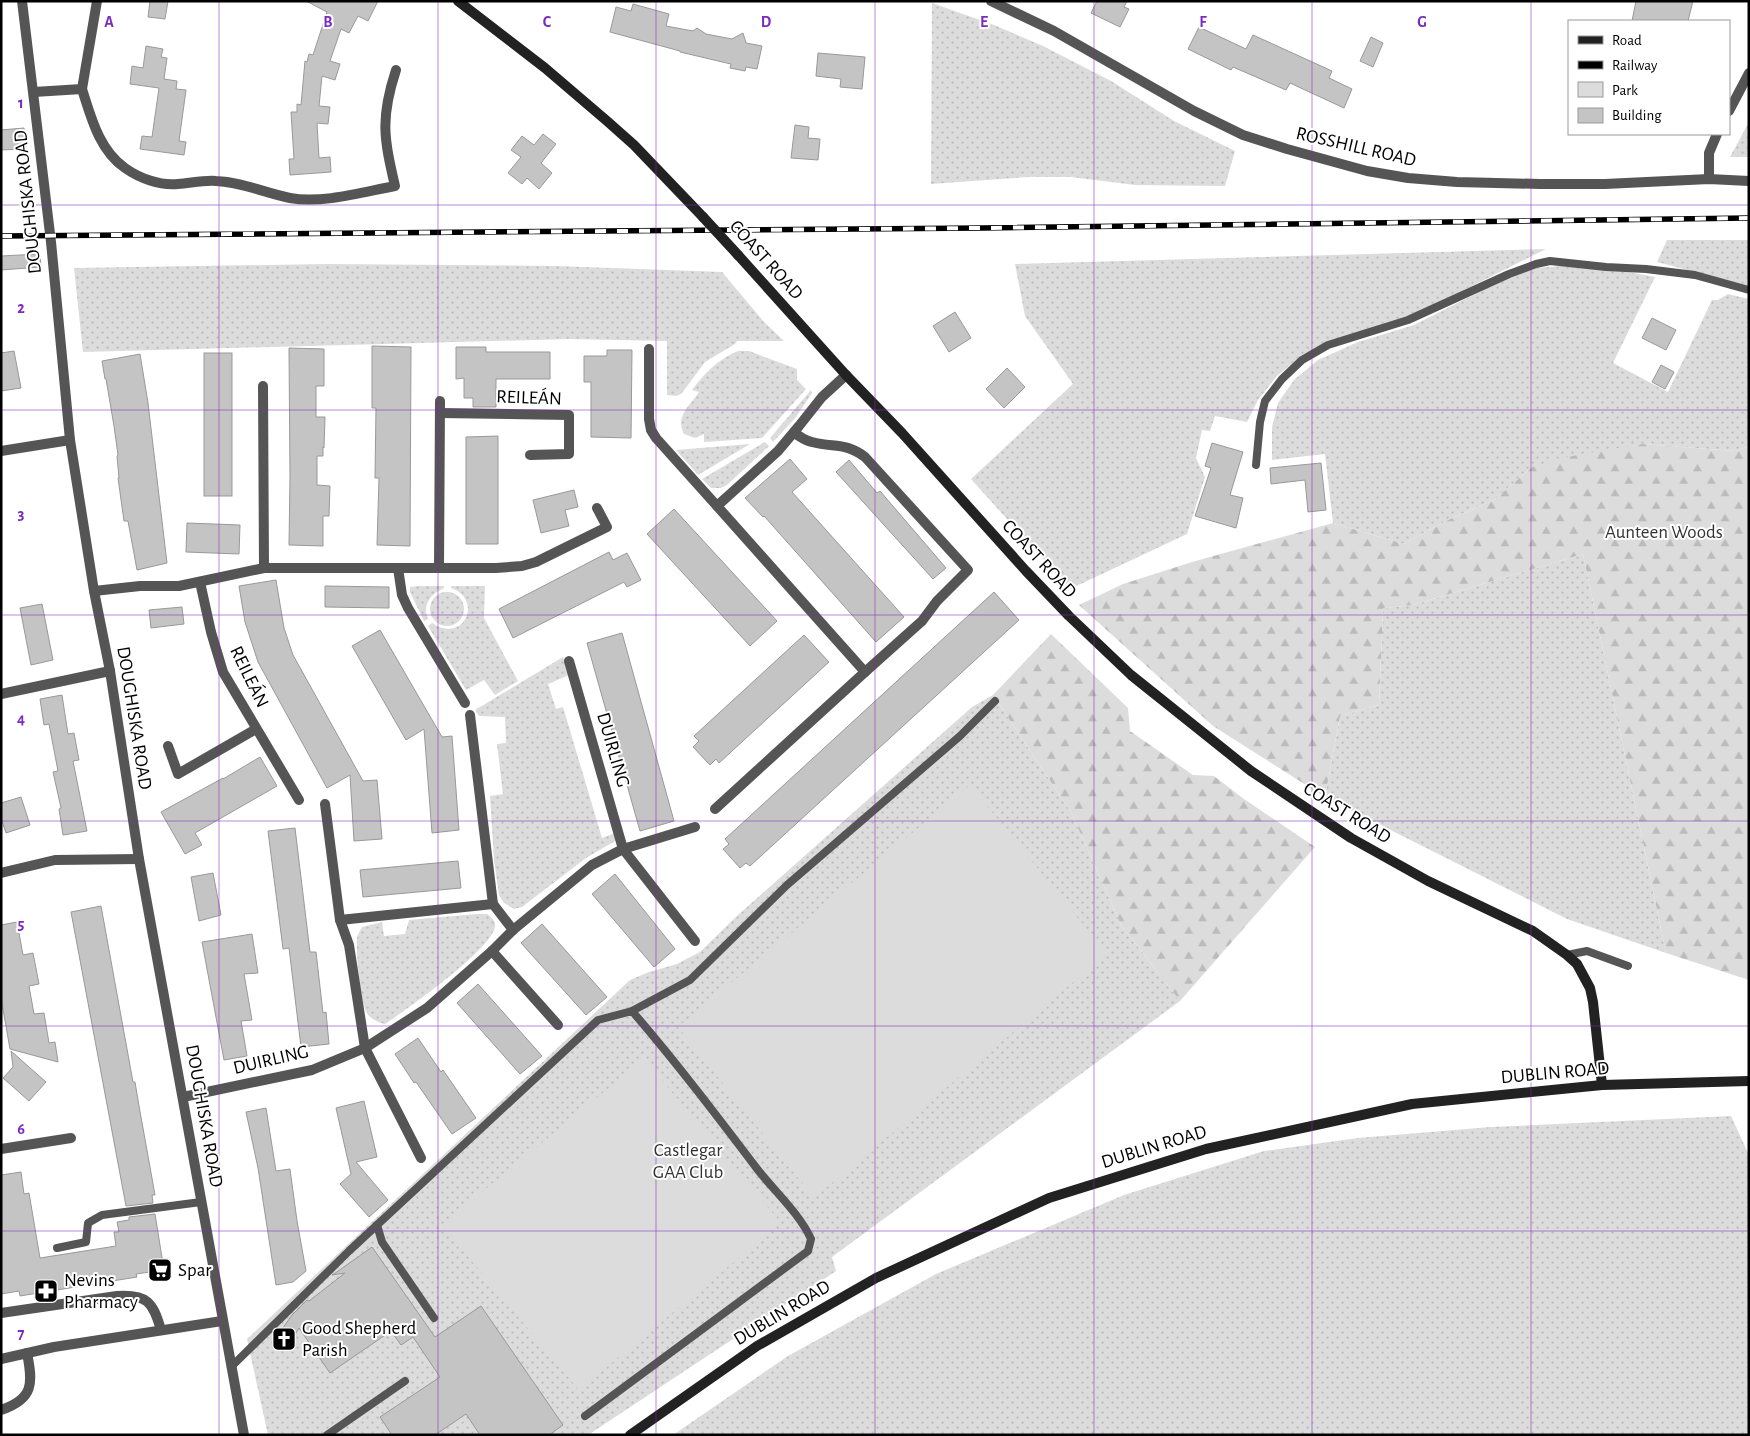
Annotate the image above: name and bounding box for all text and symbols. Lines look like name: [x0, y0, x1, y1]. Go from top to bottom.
text: A: [104, 14, 114, 30]
text: B: [323, 14, 333, 30]
text: C: [543, 14, 552, 30]
text: D: [761, 14, 772, 30]
text: E: [980, 14, 988, 30]
text: F: [1199, 14, 1207, 30]
text: G: [1417, 14, 1427, 30]
legend: [1568, 20, 1730, 135]
text: Road: [1612, 33, 1642, 48]
text: Railway: [1612, 58, 1658, 73]
text: Park: [1612, 83, 1638, 98]
text: 1: [18, 95, 24, 111]
text: Building: [1612, 108, 1662, 123]
street label: ROSSHILL ROAD: [1294, 124, 1418, 170]
street label: DOUGHISKA ROAD: [11, 129, 45, 275]
street label: COAST ROAD: [726, 217, 806, 303]
text: 2: [17, 300, 25, 316]
street label: REILEÁN: [496, 385, 562, 409]
text: 3: [18, 506, 25, 522]
street label: COAST ROAD: [998, 516, 1080, 602]
park label: Aunteen Woods: [1605, 523, 1723, 542]
street label: REILEÁN: [226, 642, 274, 711]
street label: DOUGHISKA ROAD: [113, 645, 155, 791]
street label: DUIRLING: [593, 710, 633, 790]
text: 4: [17, 711, 25, 727]
street label: COAST ROAD: [1300, 779, 1394, 847]
text: 5: [18, 916, 25, 932]
street label: DUIRLING: [231, 1042, 311, 1078]
street label: DOUGHISKA ROAD: [182, 1043, 226, 1189]
street label: DUBLIN ROAD: [1500, 1059, 1610, 1087]
text: 6: [17, 1121, 25, 1137]
street label: DUBLIN ROAD: [1099, 1122, 1209, 1172]
park label: Castlegar GAA Club: [653, 1141, 723, 1182]
supermarket icon: Spar: [147, 1257, 173, 1283]
place label: Spar: [178, 1261, 211, 1280]
place label: Nevins Pharmacy: [64, 1271, 138, 1312]
street label: DUBLIN ROAD: [730, 1277, 834, 1349]
pharmacy icon: Nevins Pharmacy: [33, 1278, 59, 1304]
place label: Good Shepherd Parish: [302, 1319, 417, 1360]
text: 7: [18, 1326, 25, 1342]
church icon: Good Shepherd Parish: [271, 1326, 297, 1352]

